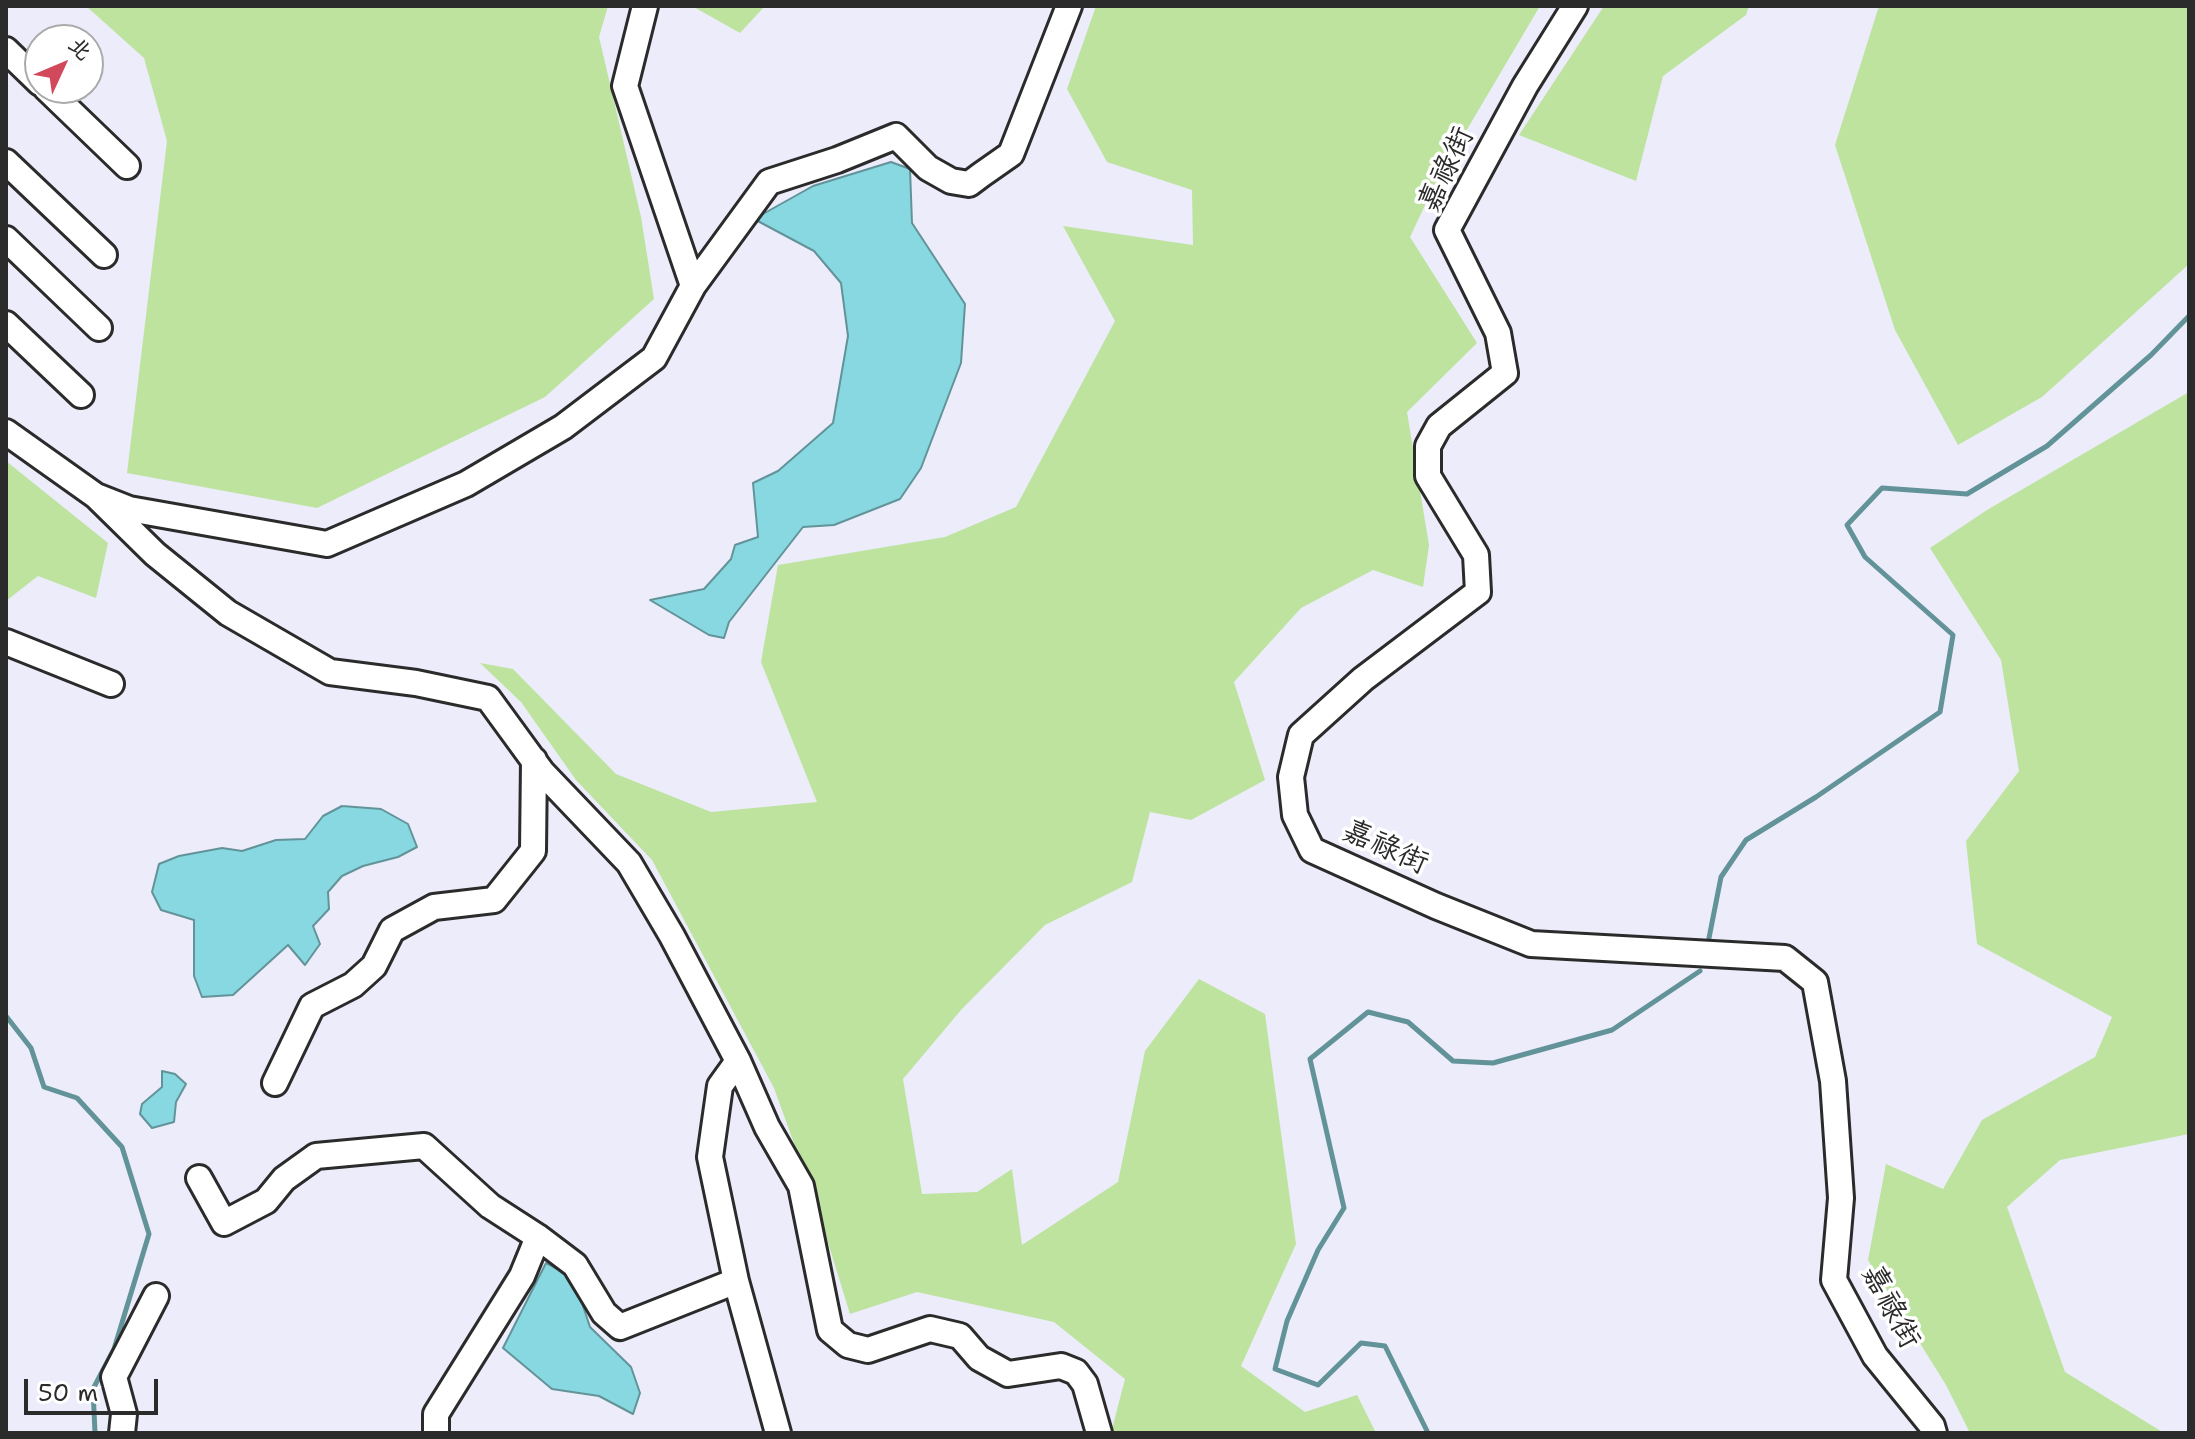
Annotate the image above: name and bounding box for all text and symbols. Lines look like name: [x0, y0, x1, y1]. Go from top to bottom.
north arrow: [24, 24, 104, 104]
text: 北: [62, 30, 98, 66]
street label: 嘉祿街: [1412, 122, 1482, 218]
street label: 嘉祿街: [1337, 813, 1433, 883]
street label: 嘉祿街: [1853, 1259, 1927, 1355]
scale bar: [28, 1363, 162, 1413]
text: 50 m: [38, 1377, 98, 1409]

